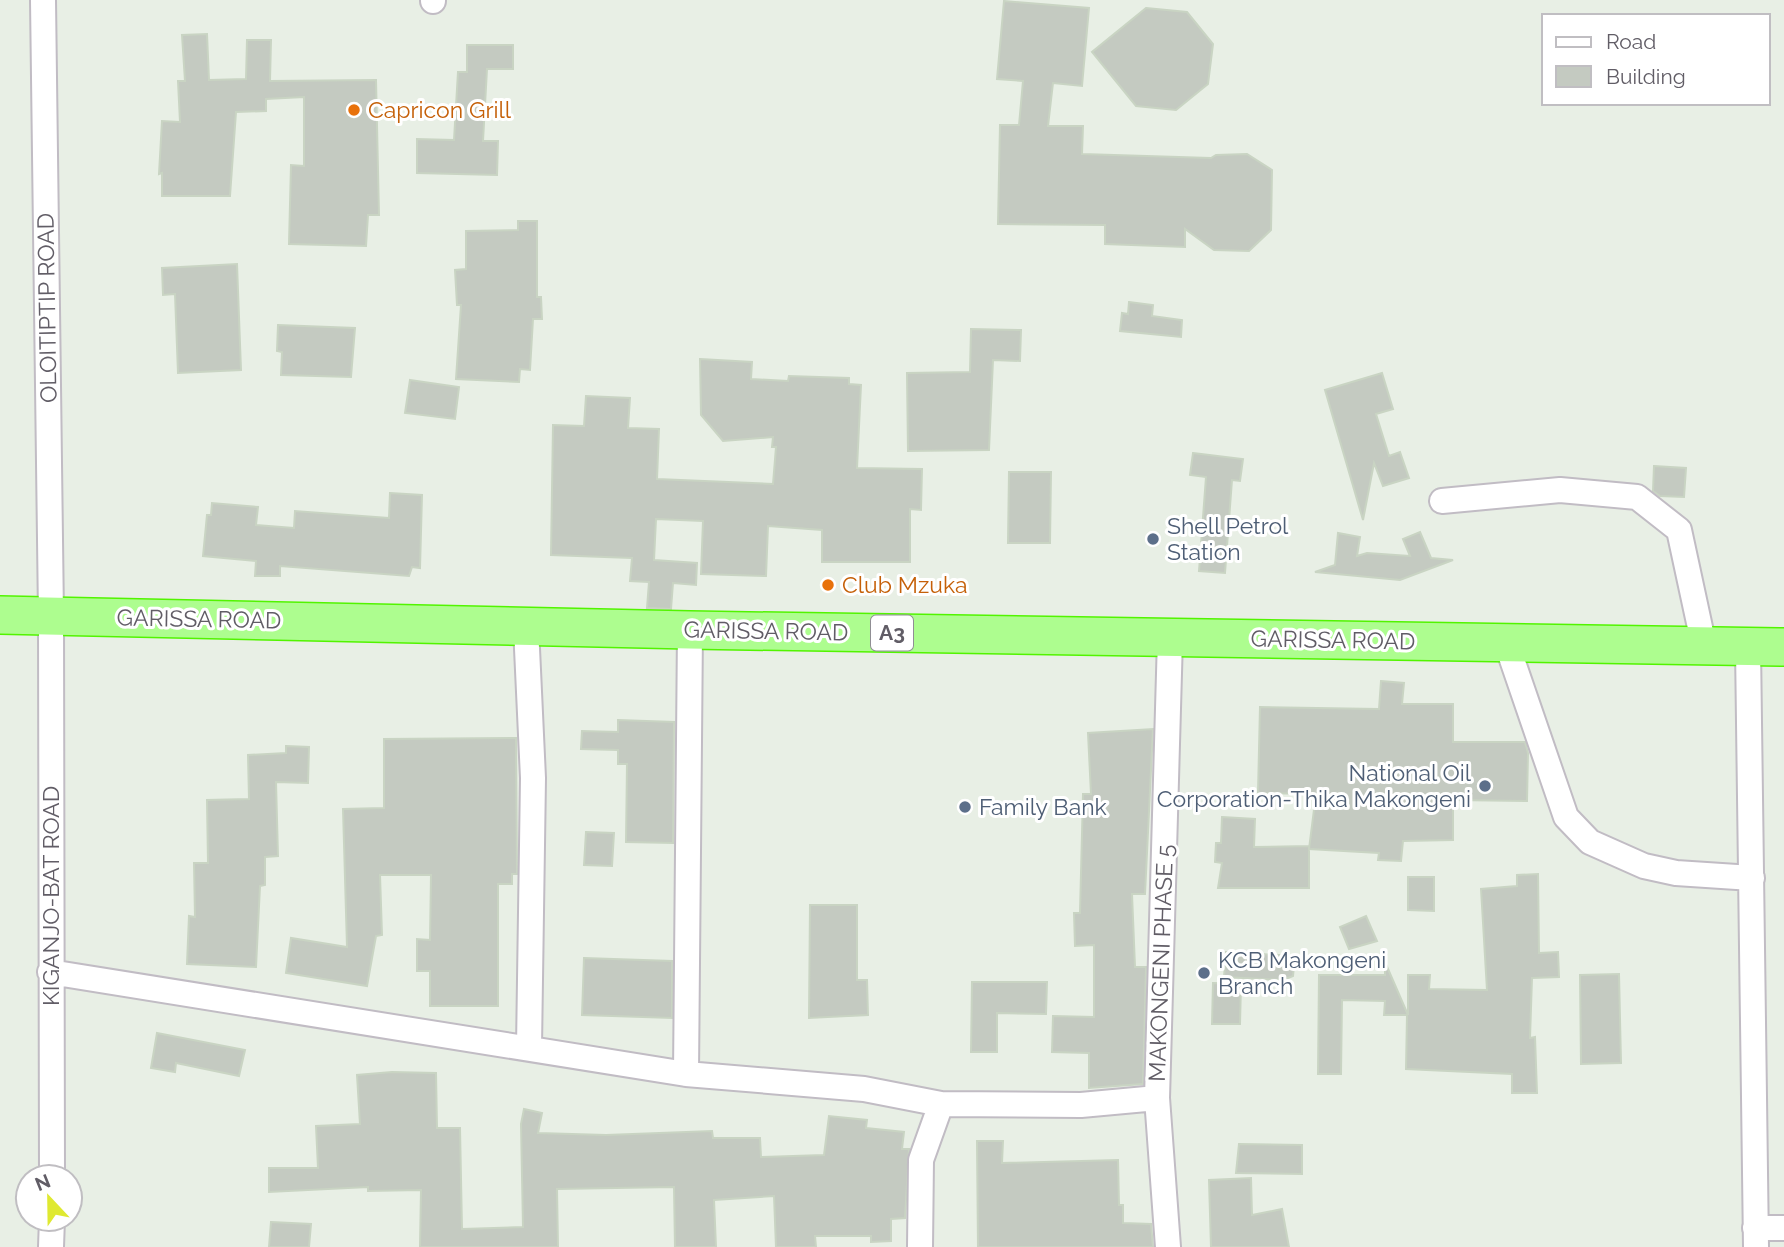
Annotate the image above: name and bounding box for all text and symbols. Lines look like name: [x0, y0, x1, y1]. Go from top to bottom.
legend: [1542, 14, 1770, 105]
text: Road: [1606, 29, 1656, 54]
text: Building: [1606, 64, 1686, 89]
place label: Capricon Grill: [368, 96, 512, 123]
marker: Capricon Grill: [346, 102, 362, 118]
street label: OLOITIPTIP ROAD: [31, 213, 62, 403]
place label: Shell Petrol Station: [1167, 512, 1289, 565]
marker: Shell Petrol Station: [1145, 531, 1161, 547]
place label: Club Mzuka: [842, 571, 968, 598]
marker: Club Mzuka: [820, 577, 836, 593]
street label: GARISSA ROAD: [116, 604, 282, 633]
street label: GARISSA ROAD: [683, 616, 849, 645]
road number: A3: [871, 616, 913, 650]
street label: GARISSA ROAD: [1250, 625, 1416, 654]
place label: National Oil Corporation-Thika Makongeni: [1157, 759, 1472, 812]
marker: National Oil Corporation-Thika Makongeni: [1477, 778, 1493, 794]
street label: KIGANJO-BAT ROAD: [37, 786, 64, 1006]
place label: Family Bank: [979, 793, 1107, 820]
marker: Family Bank: [957, 799, 973, 815]
street label: MAKONGENI PHASE 5: [1143, 844, 1178, 1082]
place label: KCB Makongeni Branch: [1218, 946, 1386, 999]
marker: KCB Makongeni Branch: [1196, 965, 1212, 981]
north arrow: [14, 1163, 84, 1233]
text: N: [32, 1169, 53, 1195]

